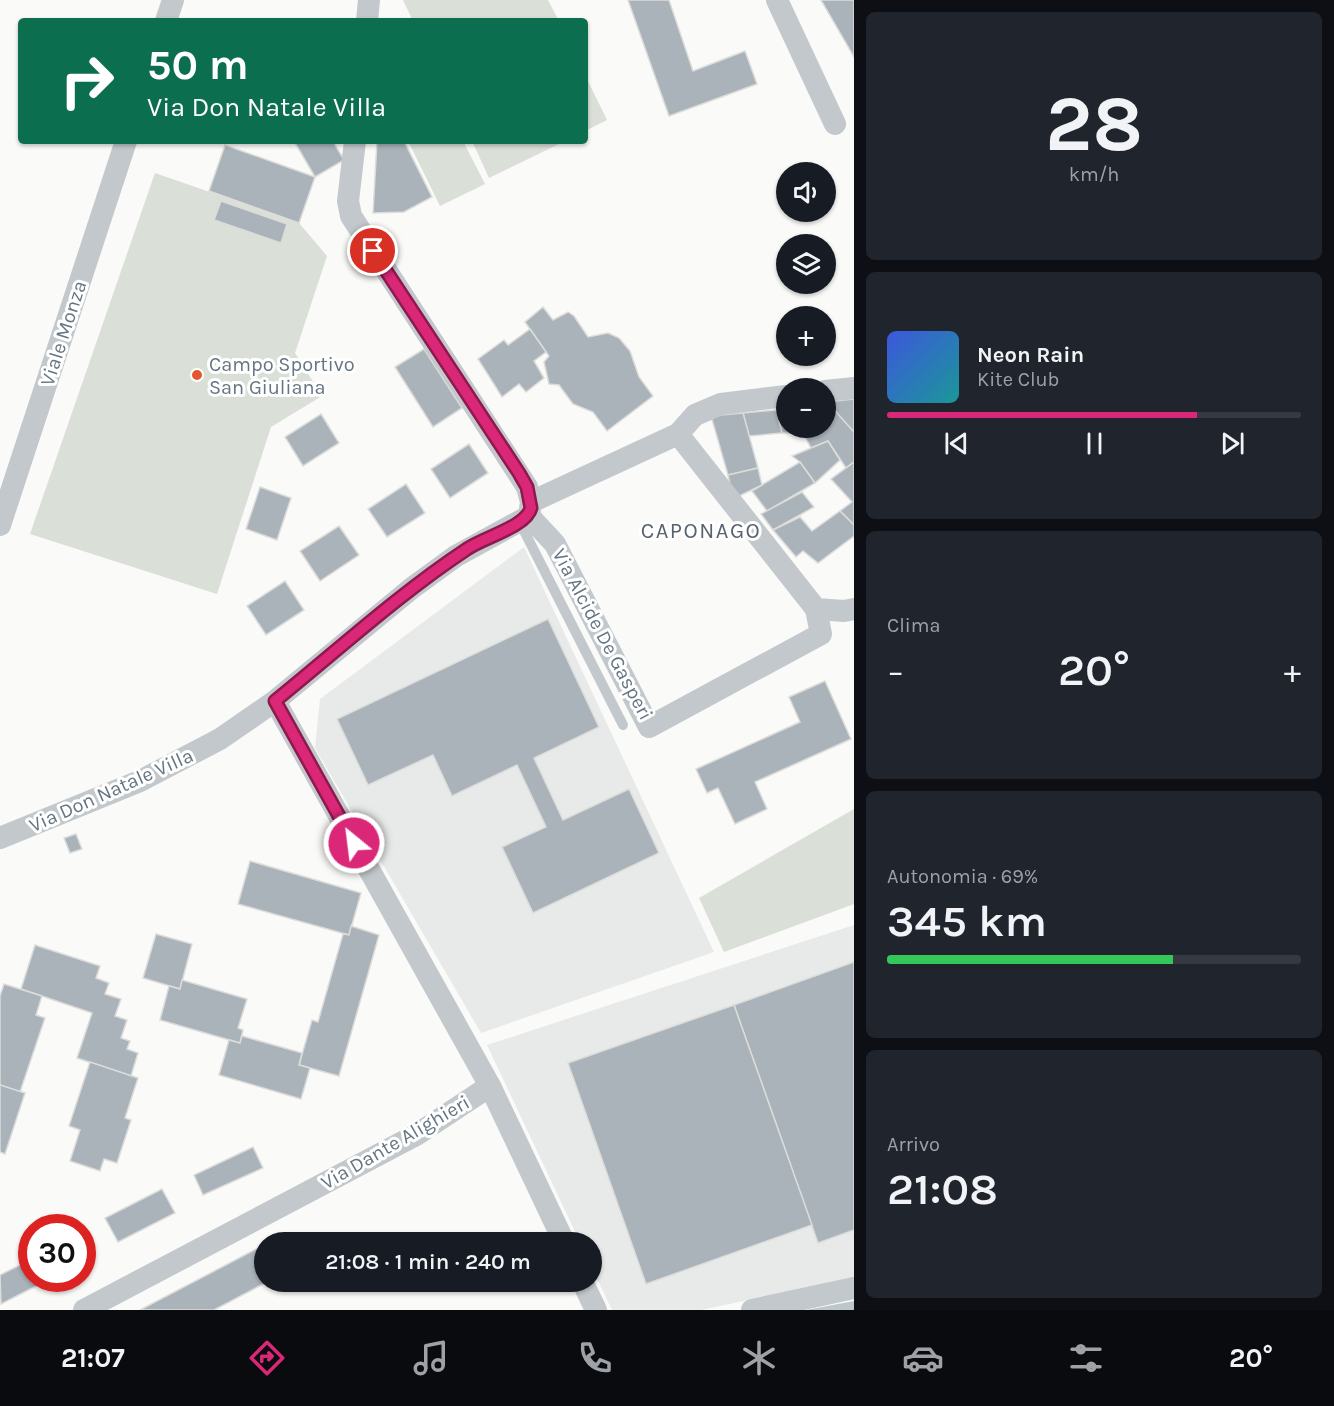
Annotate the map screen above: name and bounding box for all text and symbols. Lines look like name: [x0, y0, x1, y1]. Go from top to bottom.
text: 50 m: [147, 40, 249, 90]
icon: right: [48, 42, 126, 120]
text: 28: [1045, 78, 1143, 170]
text: Via Don Natale Villa: [147, 91, 386, 123]
map controls: [776, 162, 836, 438]
button: sound: [776, 162, 836, 222]
text: km/h: [1069, 163, 1119, 186]
pin: [347, 225, 398, 276]
icon: arrive: [356, 234, 389, 267]
button: layers: [776, 234, 836, 294]
street label: Viale Monza: [36, 278, 91, 389]
button: +: [776, 306, 836, 366]
text: Neon Rain: [977, 342, 1084, 368]
place label: Campo Sportivo San Giuliana: [209, 353, 355, 399]
marker: Campo Sportivo San Giuliana: [190, 368, 204, 382]
text: Kite Club: [977, 368, 1059, 391]
button: −: [776, 378, 836, 438]
icon: previous: [940, 427, 973, 460]
icon: pause: [1078, 427, 1111, 460]
icon: next: [1216, 427, 1249, 460]
district label: CAPONAGO: [641, 518, 761, 544]
street label: Via Alcide De Gasperi: [548, 545, 658, 724]
text: Clima: [887, 614, 941, 637]
text: 20°: [1058, 644, 1130, 696]
text: −: [887, 652, 904, 690]
text: +: [1284, 652, 1301, 690]
street label: Via Don Natale Villa: [26, 744, 197, 837]
position arrow: [322, 811, 386, 875]
text: Autonomia · 69%: [887, 865, 1038, 888]
text: 345 km: [887, 895, 1047, 947]
street label: Via Dante Alighieri: [317, 1091, 474, 1194]
text: Arrivo: [887, 1133, 940, 1156]
text: 21:08: [887, 1163, 998, 1215]
speed limit sign: 30: [18, 1214, 96, 1292]
text: 21:08 · 1 min · 240 m: [325, 1249, 531, 1275]
icon: directions: [246, 1337, 288, 1379]
icon: music: [410, 1337, 452, 1379]
icon: phone: [574, 1337, 616, 1379]
icon: climate: [738, 1337, 780, 1379]
icon: car: [902, 1337, 944, 1379]
icon: filters: [1065, 1337, 1107, 1379]
text: 21:07: [61, 1342, 125, 1374]
text: 20°: [1229, 1342, 1273, 1374]

